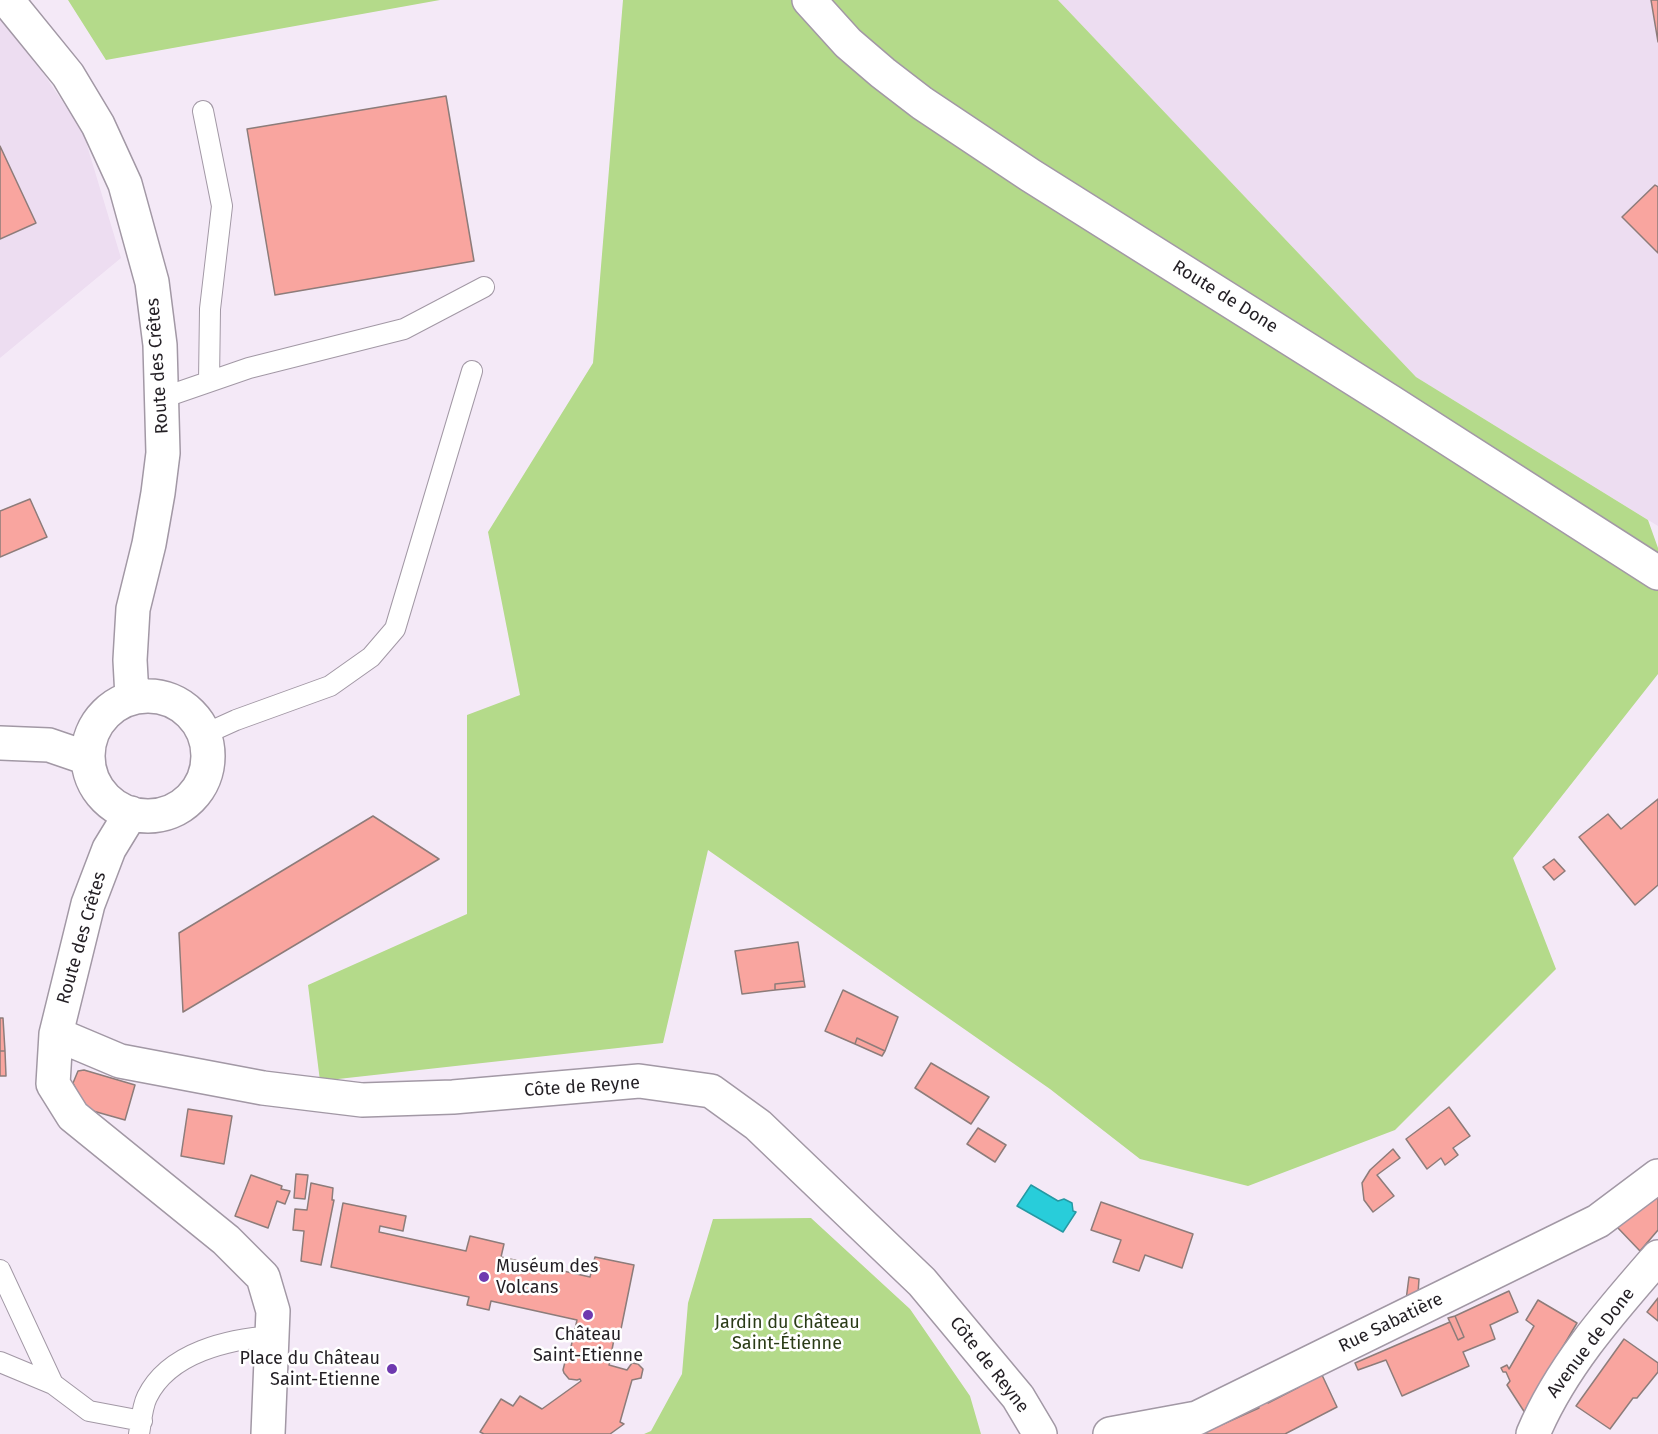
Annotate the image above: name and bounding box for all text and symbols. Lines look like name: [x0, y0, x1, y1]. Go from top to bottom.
street label: Route de Done: [1168, 256, 1282, 338]
street label: Route des Crêtes: [142, 297, 174, 435]
street label: Route des Crêtes: [53, 869, 111, 1007]
street label: Côte de Reyne: [523, 1072, 641, 1102]
place label: Muséum des Volcans: [496, 1256, 598, 1298]
marker: Muséum des Volcans: [477, 1270, 491, 1284]
street label: Avenue de Done: [1543, 1284, 1639, 1402]
street label: Rue Sabatière: [1335, 1288, 1447, 1358]
marker: Château Saint-Etienne: [581, 1308, 595, 1322]
park label: Jardin du Château Saint-Étienne: [714, 1312, 860, 1354]
street label: Côte de Reyne: [945, 1313, 1033, 1417]
place label: Château Saint-Etienne: [533, 1324, 643, 1366]
place label: Place du Château Saint-Etienne: [240, 1348, 380, 1390]
marker: Place du Château Saint-Etienne: [385, 1362, 399, 1376]

